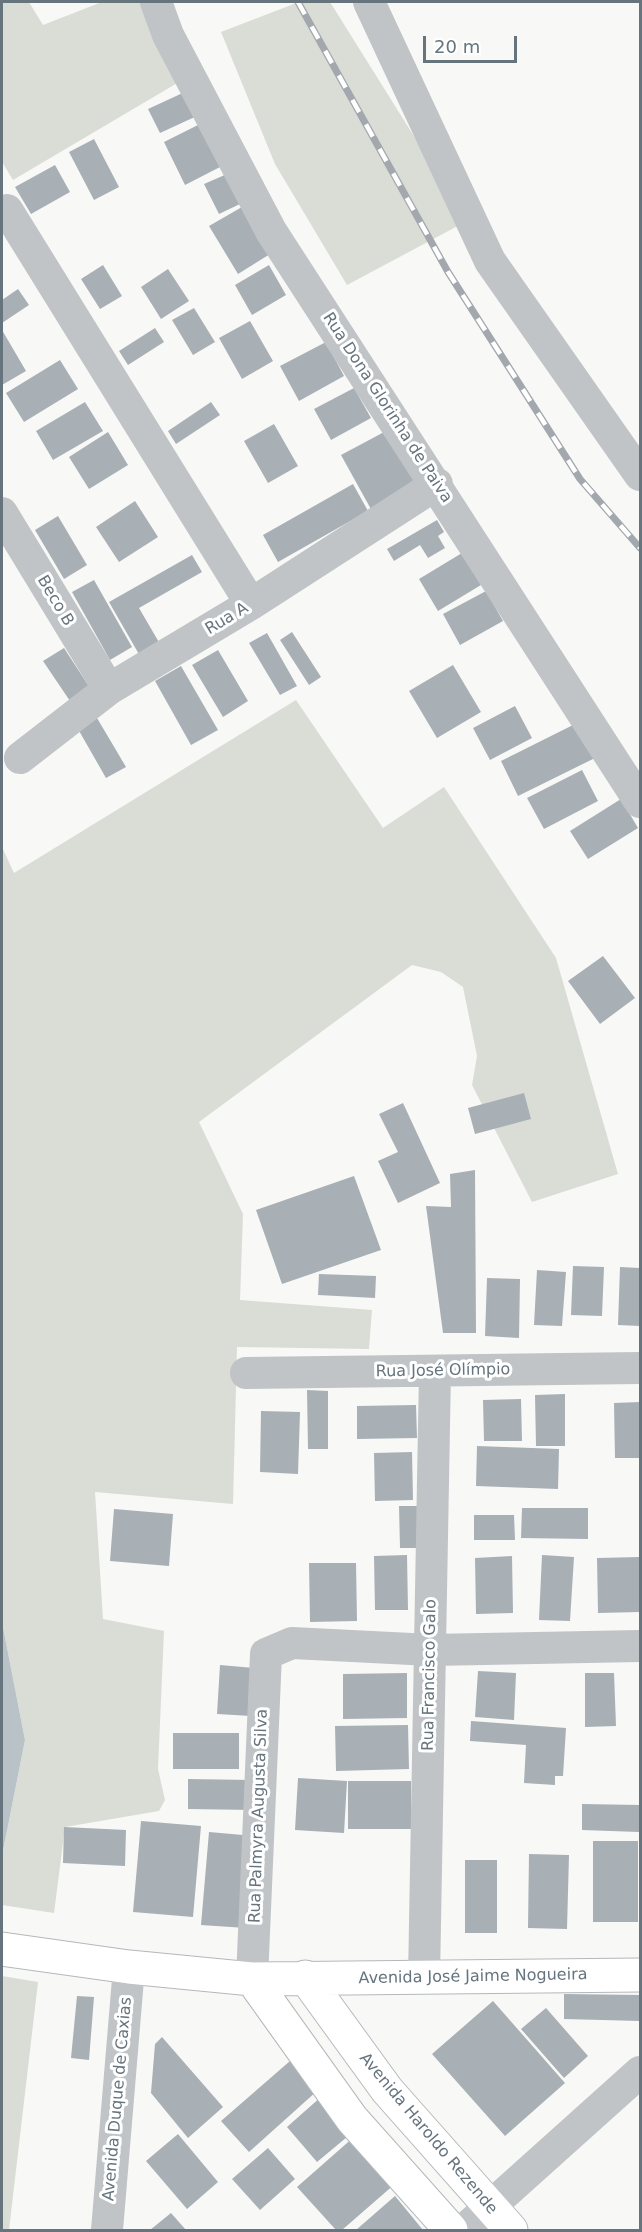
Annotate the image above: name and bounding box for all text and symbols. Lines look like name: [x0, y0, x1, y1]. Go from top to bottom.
scale bar: [426, 24, 520, 62]
text: 20 m: [434, 36, 480, 57]
street label: Rua Dona Glorinha de Paiva: [318, 309, 456, 507]
street label: Beco B: [32, 572, 78, 630]
street label: Rua A: [202, 599, 252, 639]
street label: Rua José Olímpio: [376, 1360, 510, 1382]
street label: Rua Francisco Galo: [419, 1599, 441, 1751]
street label: Rua Palmyra Augusta Silva: [246, 1709, 272, 1923]
street label: Avenida José Jaime Nogueira: [358, 1965, 588, 1989]
street label: Avenida Duque de Caxias: [100, 1996, 136, 2202]
street label: Avenida Haroldo Rezende: [355, 2049, 501, 2219]

